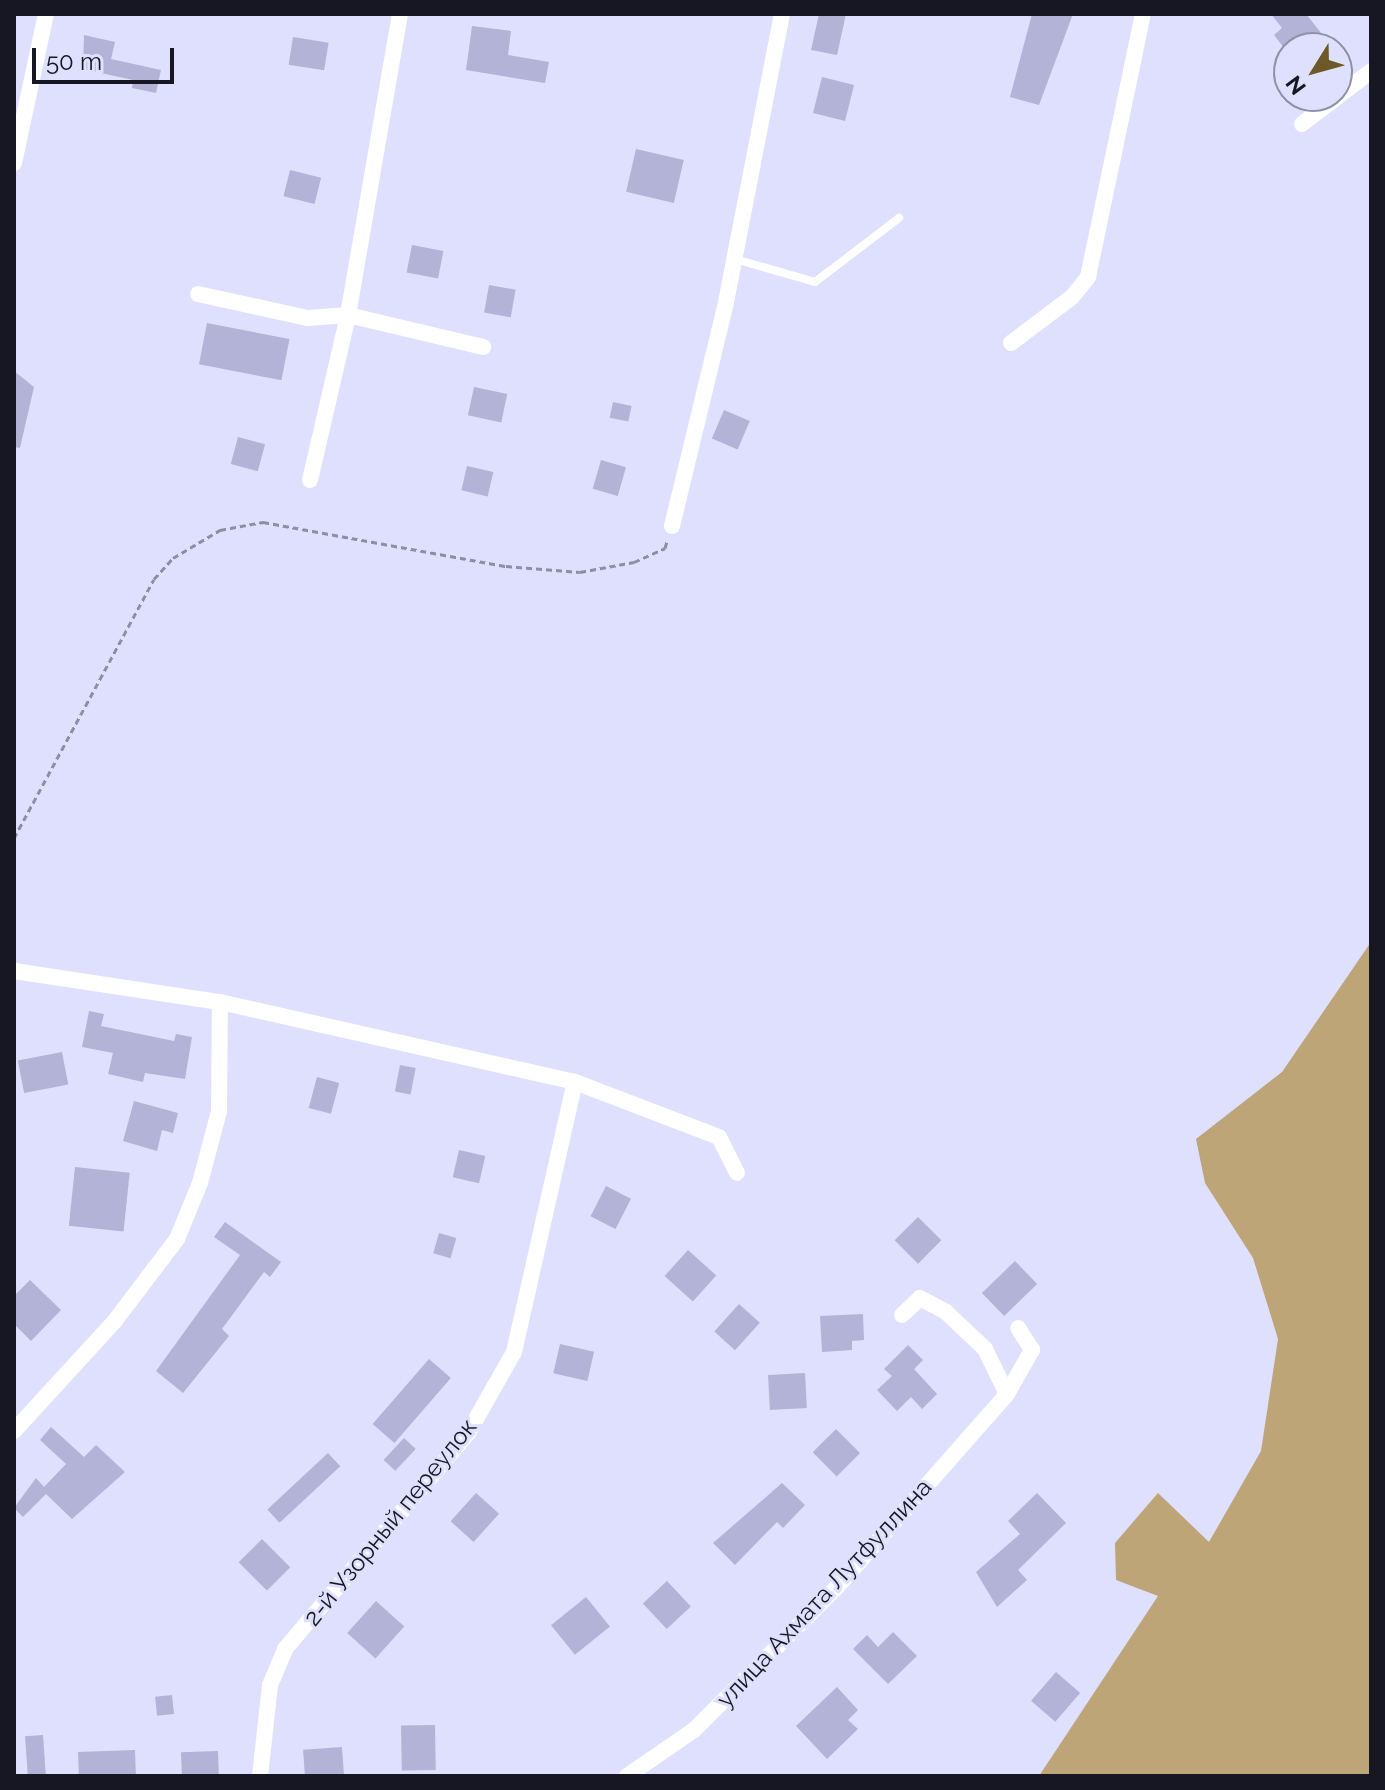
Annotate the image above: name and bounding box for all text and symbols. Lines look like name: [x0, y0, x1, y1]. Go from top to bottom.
scale bar: [36, 32, 178, 82]
north arrow: [1273, 32, 1353, 112]
text: 50 m: [46, 47, 102, 76]
text: N: [1280, 71, 1311, 100]
street label: 2-й Узорный переулок: [298, 1413, 482, 1631]
street label: улица Ахмата Лутфуллина: [710, 1473, 938, 1713]

